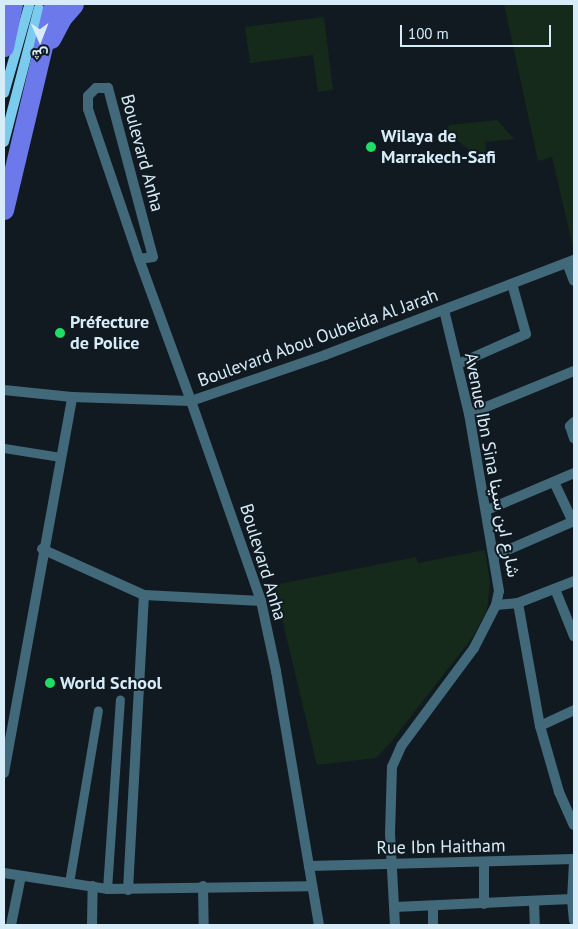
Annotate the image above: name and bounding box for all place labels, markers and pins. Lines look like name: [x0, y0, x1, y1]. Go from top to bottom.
place label: Wilaya de Marrakech-Safi: [381, 126, 496, 168]
marker: Wilaya de Marrakech-Safi: [365, 141, 377, 153]
place label: Préfecture de Police: [70, 312, 149, 354]
marker: Préfecture de Police: [54, 327, 66, 339]
place label: World School: [60, 672, 162, 694]
marker: World School: [44, 677, 56, 689]

